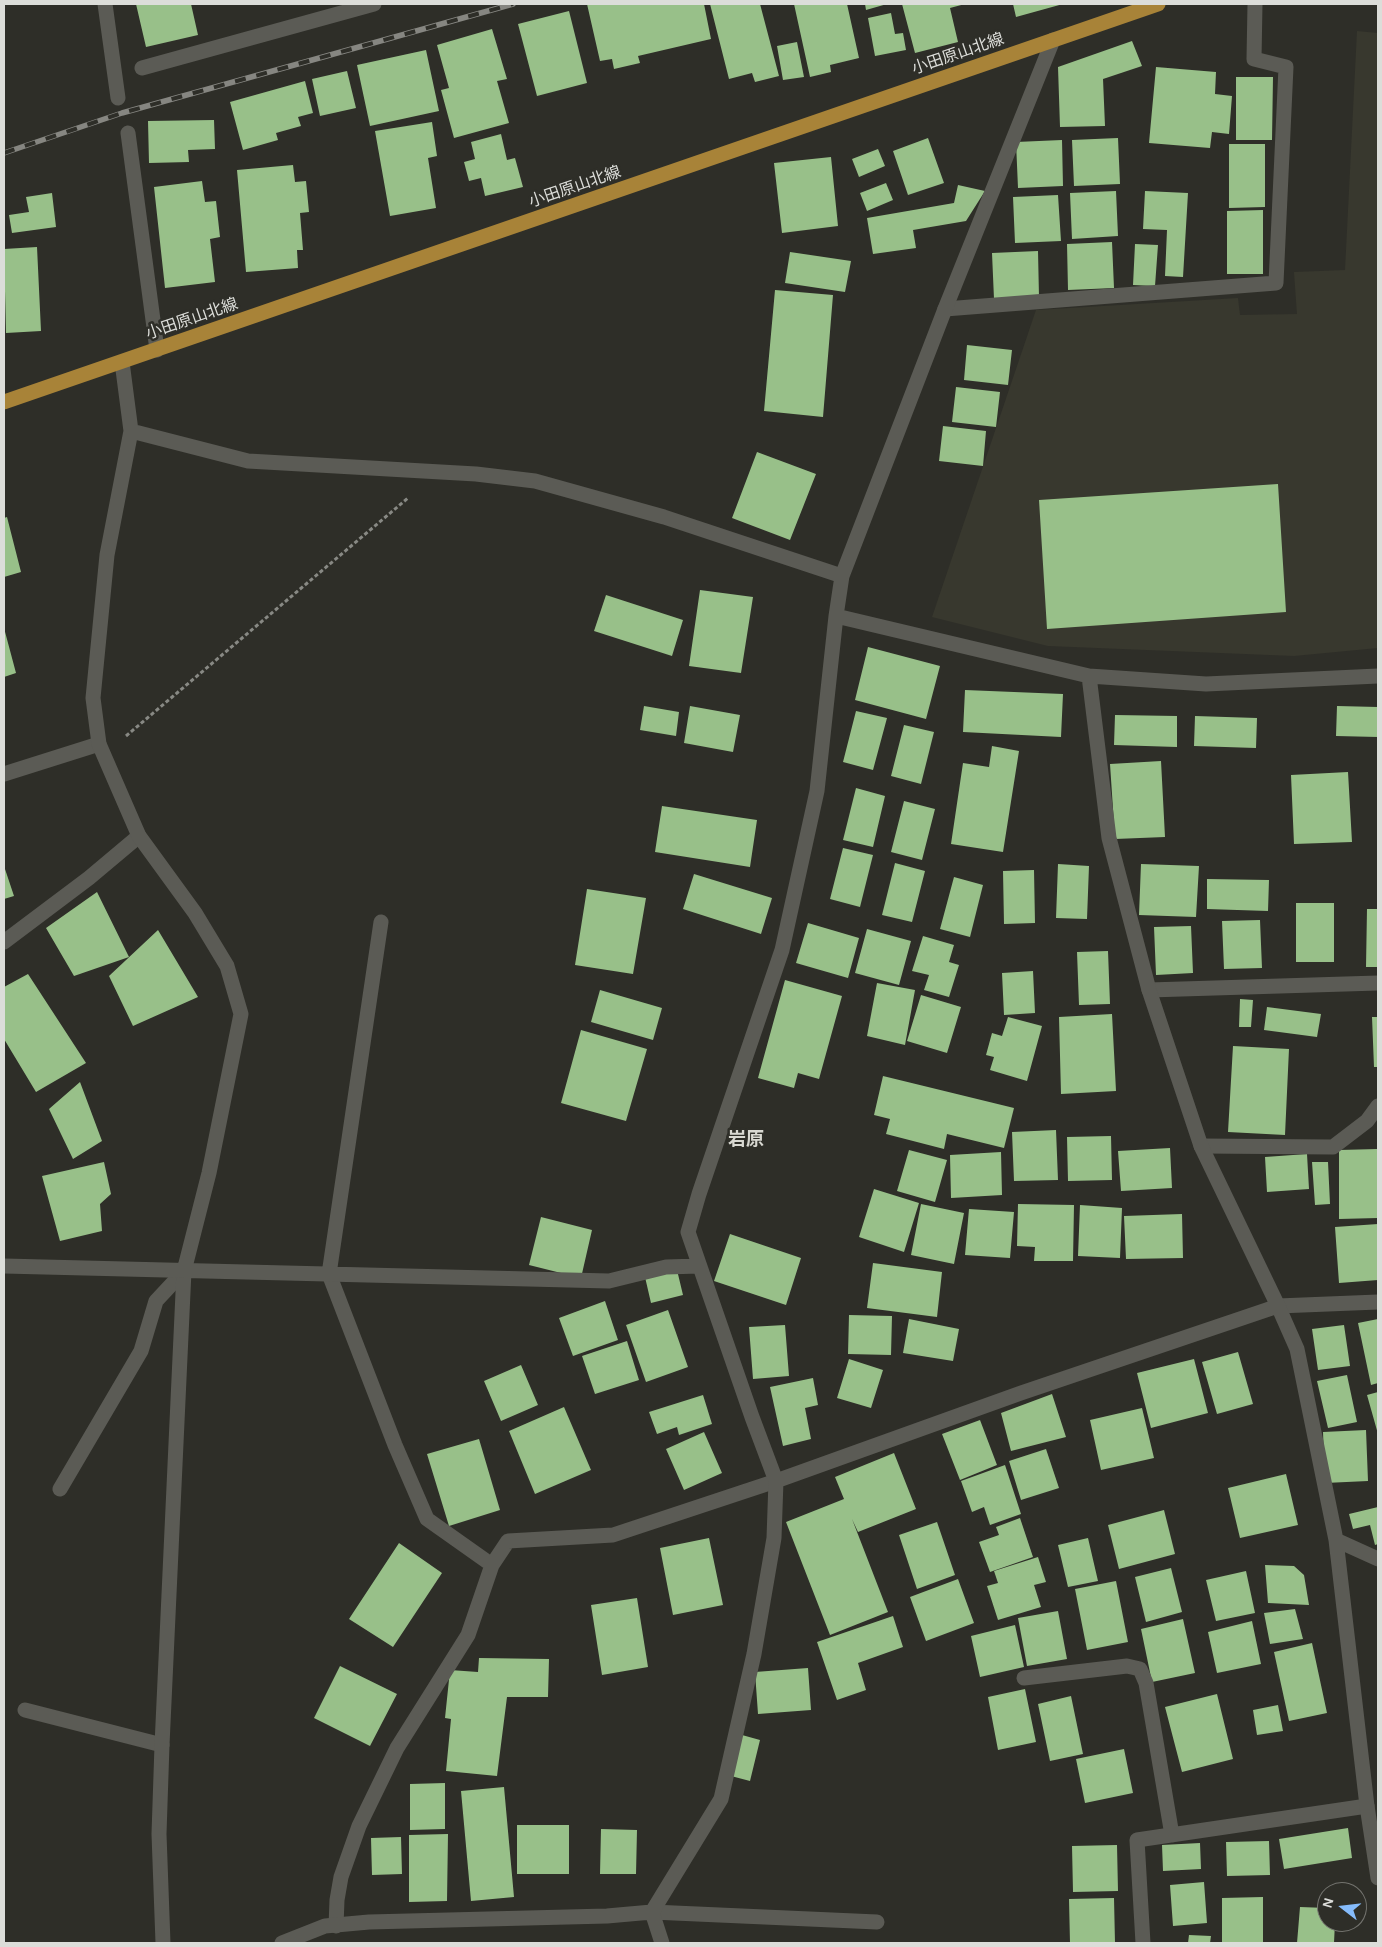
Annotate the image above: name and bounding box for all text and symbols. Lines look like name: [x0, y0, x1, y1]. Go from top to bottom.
street label: 小田原山北線: [909, 29, 1007, 79]
street label: 小田原山北線: [526, 162, 624, 212]
street label: 小田原山北線: [143, 294, 241, 344]
district label: 岩原: [728, 1129, 764, 1151]
north arrow: [1317, 1882, 1367, 1932]
text: N: [1319, 1896, 1338, 1910]

